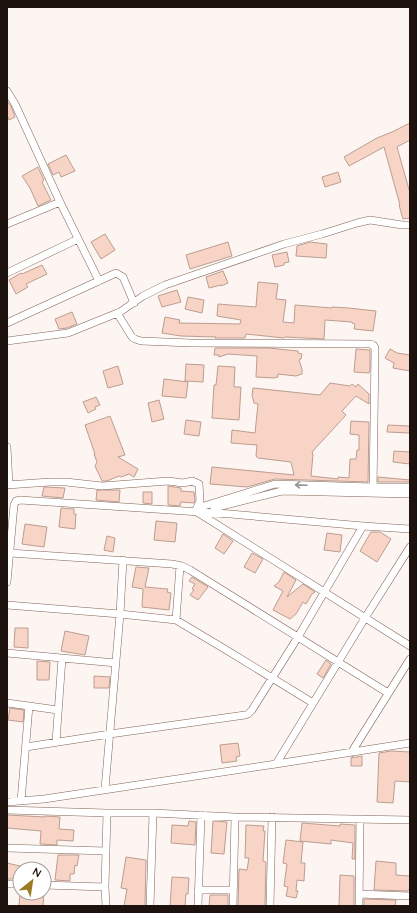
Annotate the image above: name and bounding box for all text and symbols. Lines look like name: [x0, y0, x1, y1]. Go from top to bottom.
one-way arrow: [295, 481, 308, 489]
north arrow: [12, 861, 52, 901]
text: N: [30, 864, 44, 880]

